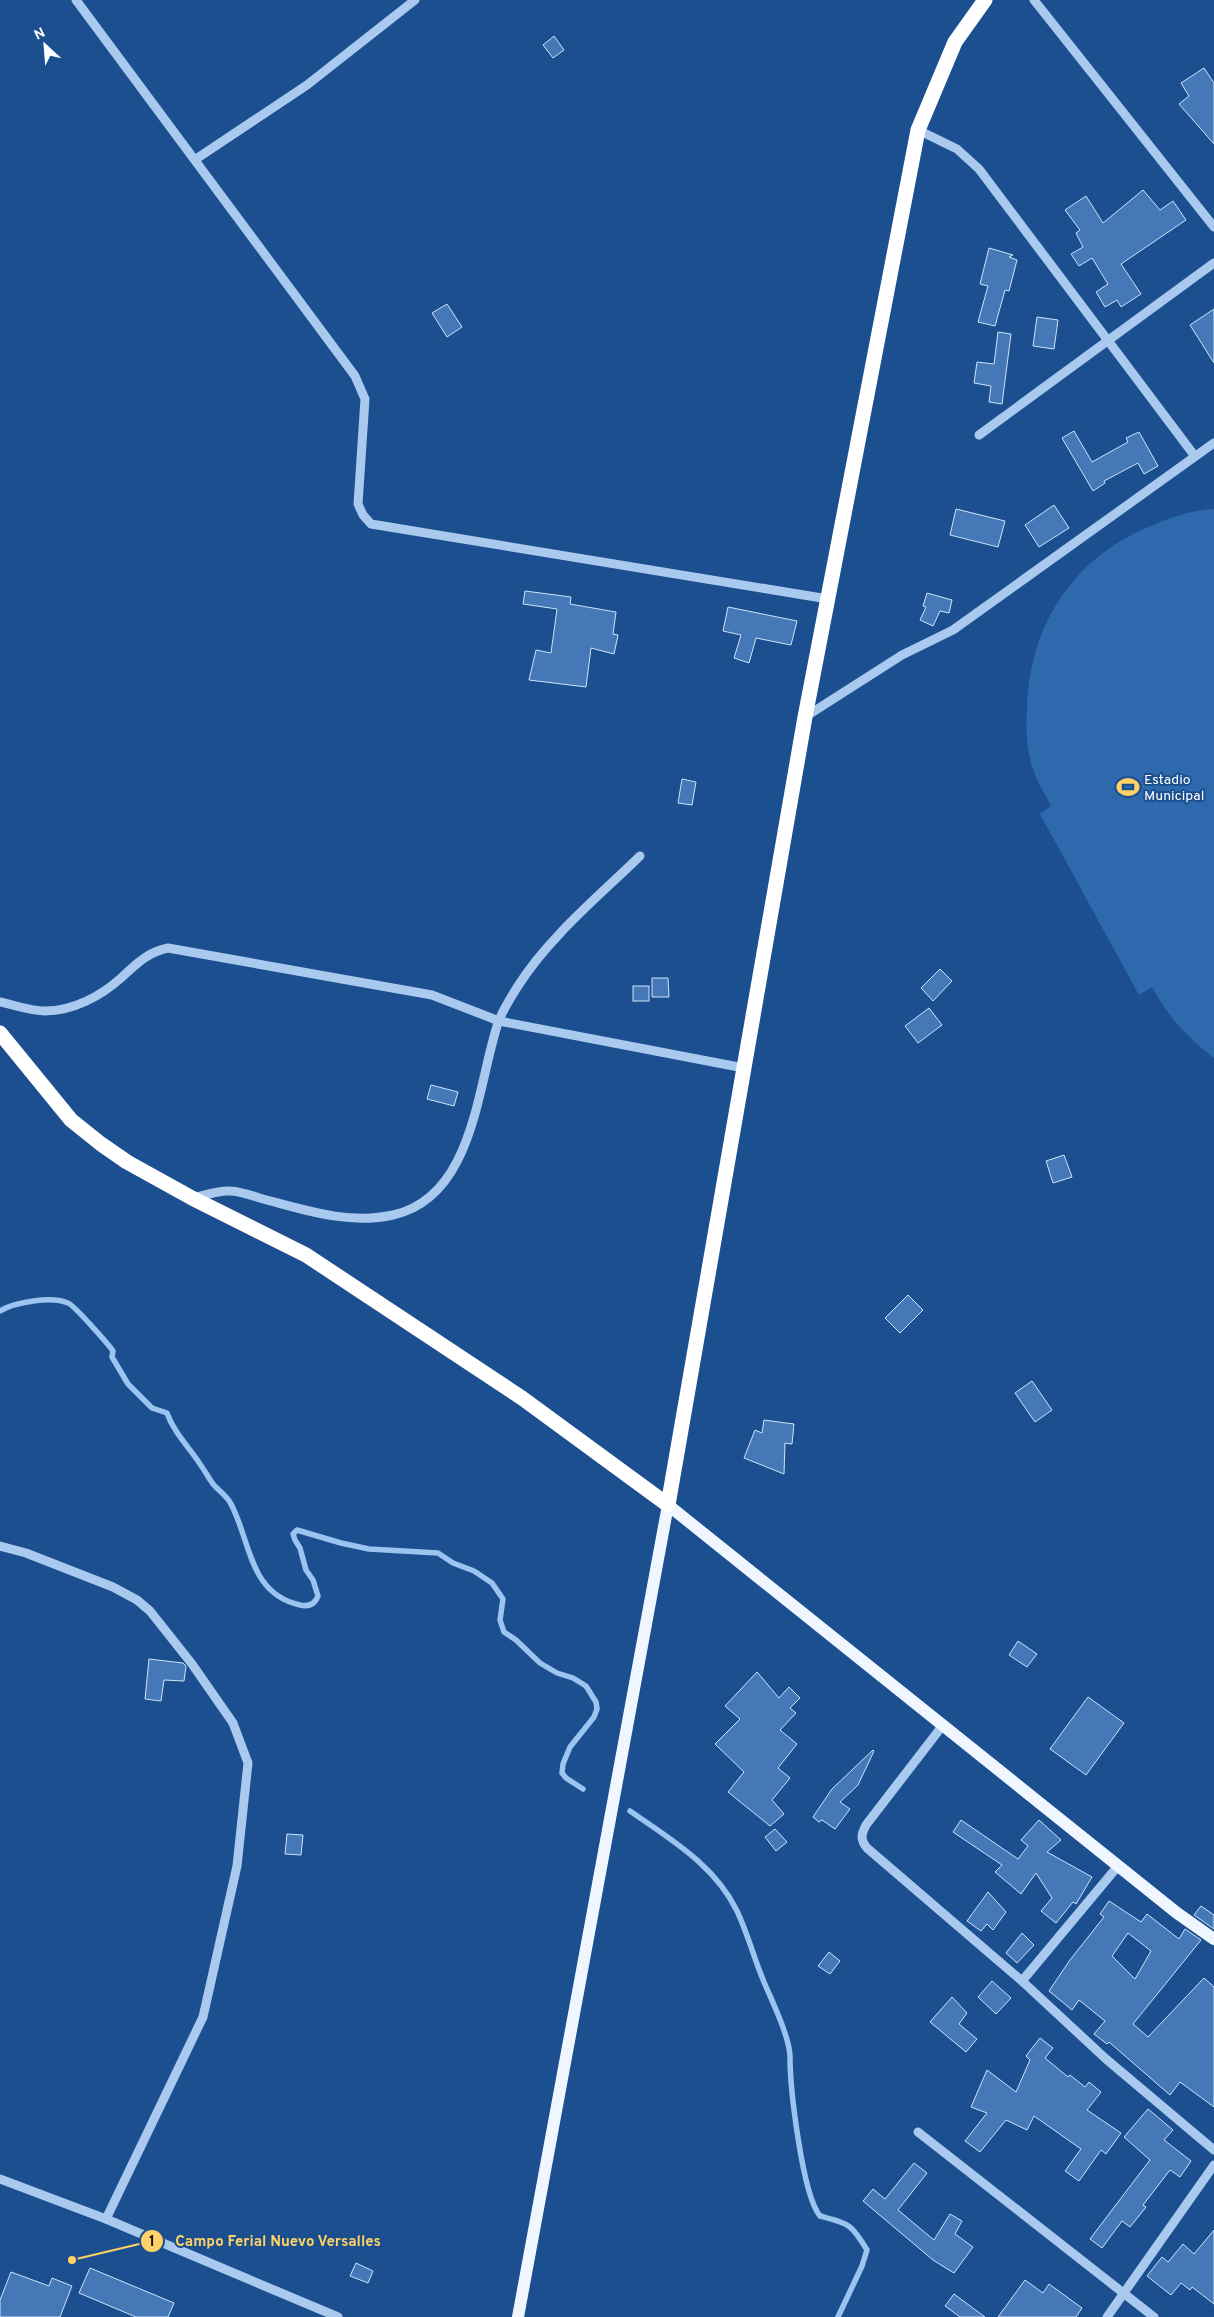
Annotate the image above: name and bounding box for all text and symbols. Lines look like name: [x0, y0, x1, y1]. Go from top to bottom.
north arrow: [20, 20, 70, 70]
text: N: [32, 25, 48, 45]
place label: Estadio Municipal: [1144, 772, 1204, 805]
sports icon: Estadio Municipal: [1115, 774, 1141, 800]
callout: Campo Ferial Nuevo Versalles: [140, 2226, 391, 2256]
text: 1: [149, 2233, 155, 2252]
text: Campo Ferial Nuevo Versalles: [175, 2233, 381, 2252]

